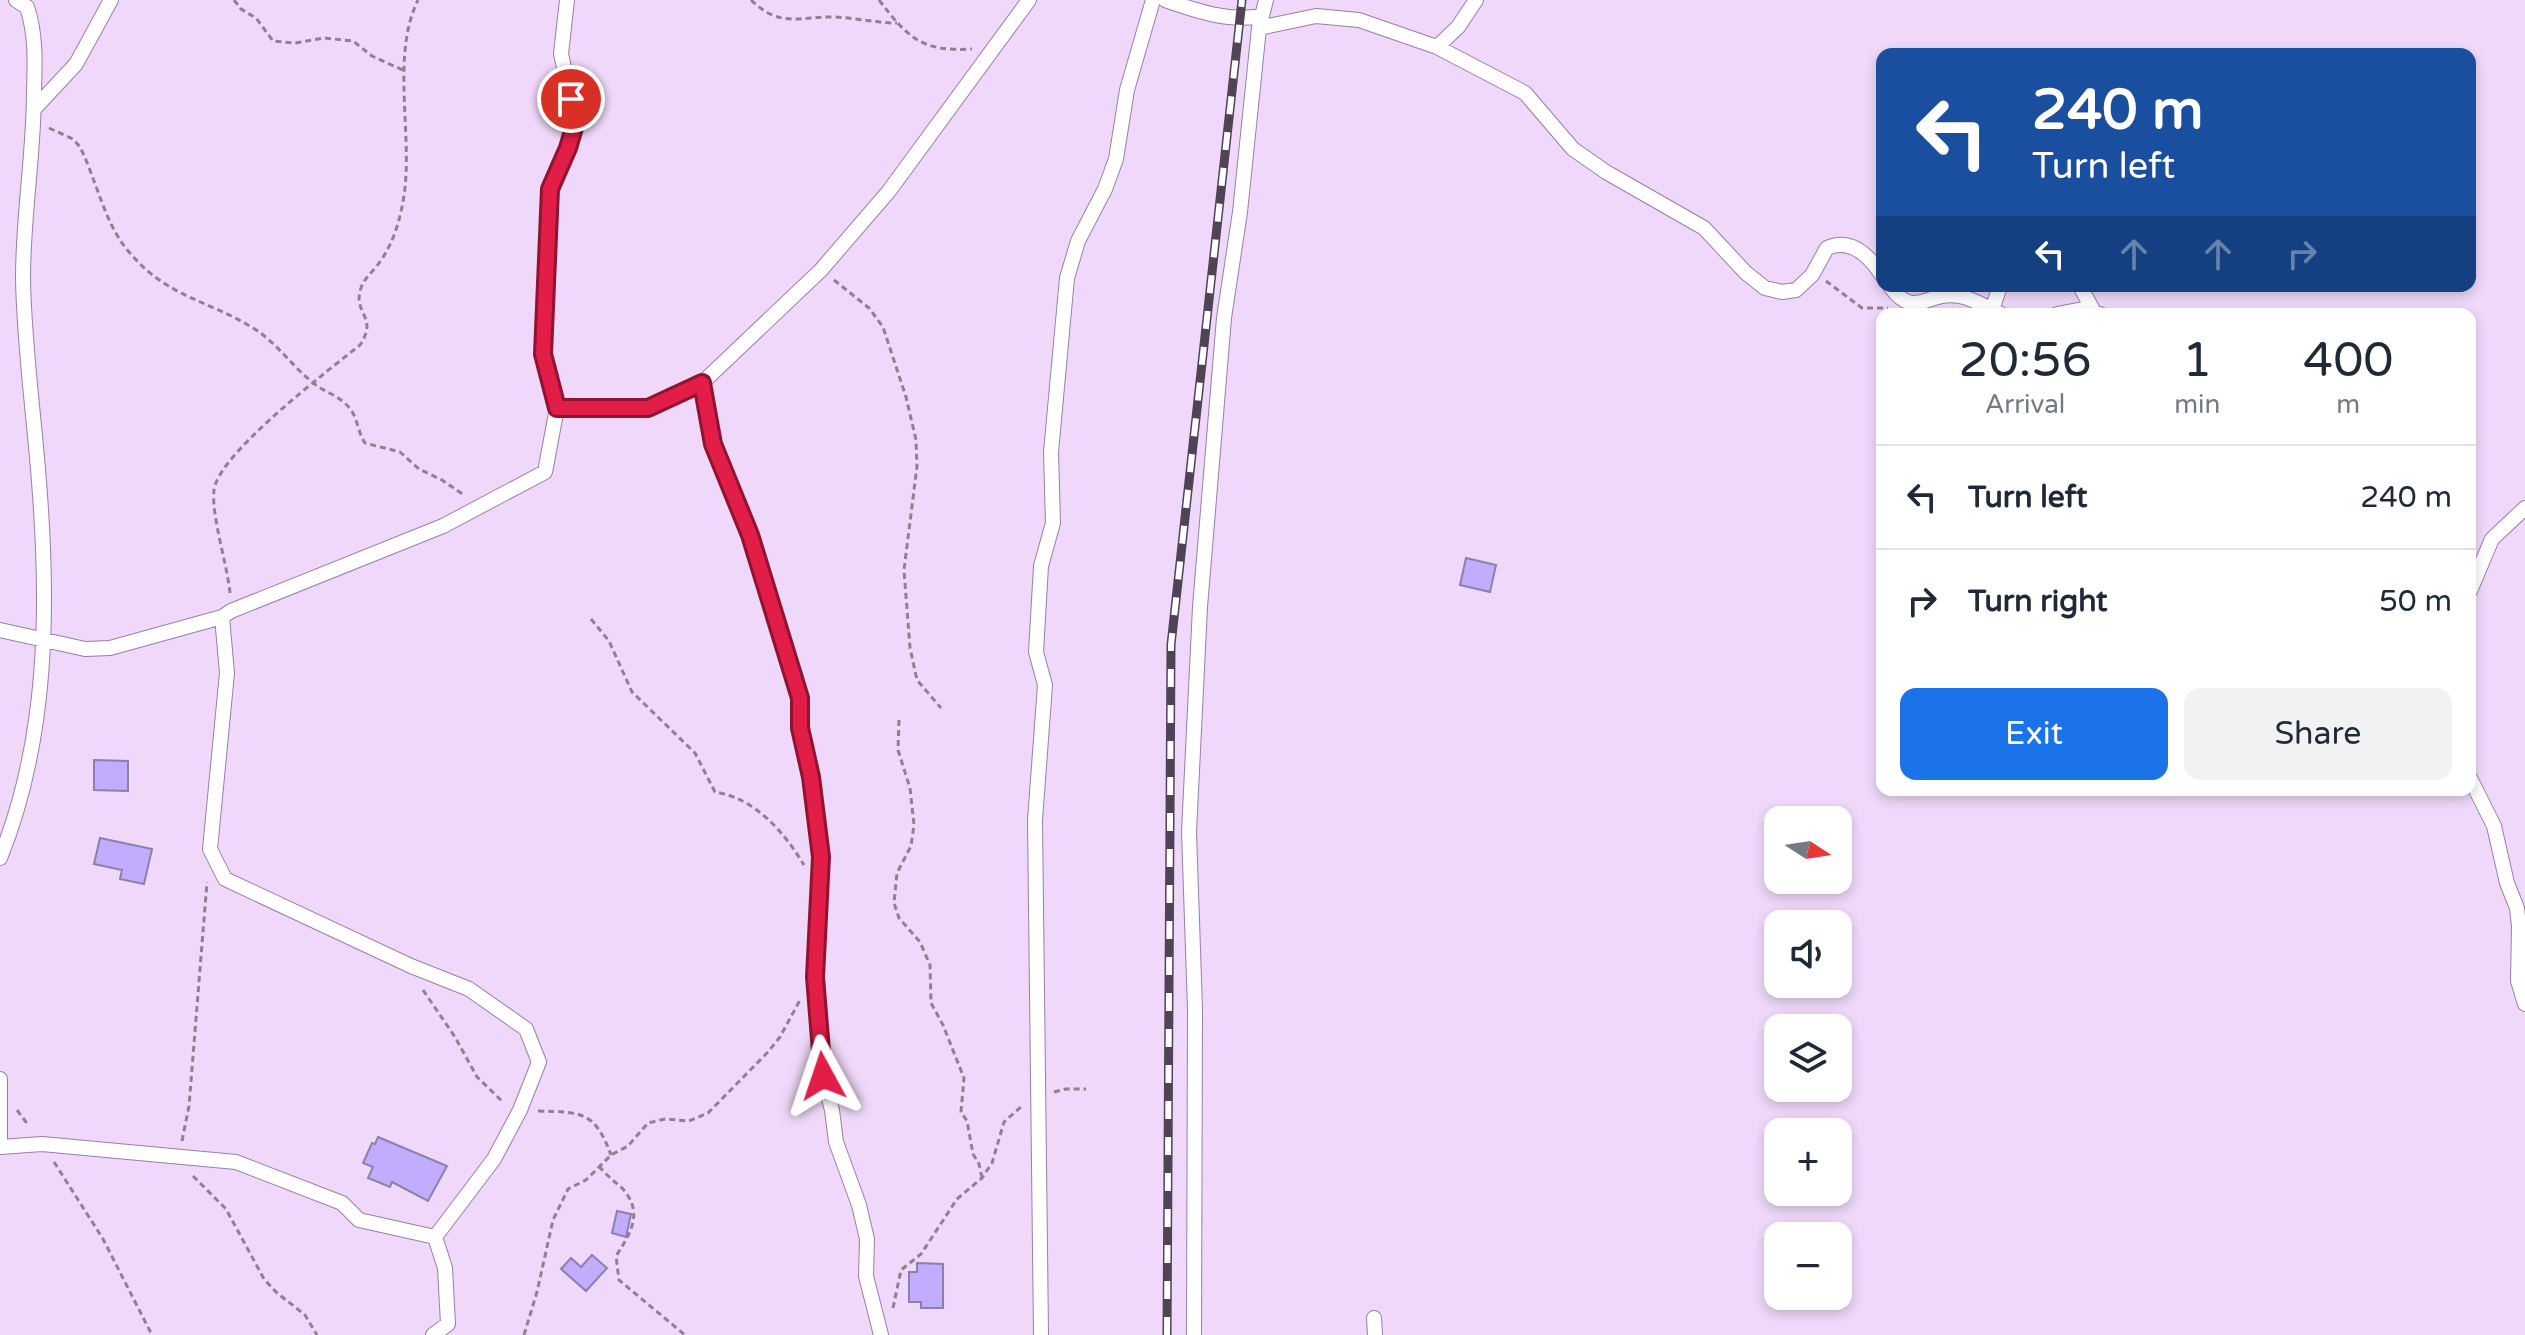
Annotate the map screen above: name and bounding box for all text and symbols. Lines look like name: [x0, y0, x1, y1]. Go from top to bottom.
pin: [537, 65, 605, 133]
icon: arrive: [549, 77, 593, 121]
text: 240 m: [2032, 77, 2203, 144]
icon: left: [1900, 80, 2004, 184]
text: Turn left: [2032, 145, 2175, 188]
icon: left: [2028, 232, 2072, 276]
icon: ahead: [2112, 232, 2156, 276]
icon: ahead: [2196, 232, 2240, 276]
icon: right: [2280, 232, 2324, 276]
text: 20:56: [1959, 332, 2092, 390]
text: 1: [2182, 332, 2212, 390]
text: 400: [2303, 332, 2393, 390]
text: Arrival: [1985, 389, 2065, 420]
text: min: [2174, 389, 2220, 420]
text: m: [2336, 389, 2360, 420]
icon: left: [1900, 475, 1944, 519]
text: Turn left: [1968, 479, 2087, 516]
text: 240 m: [2360, 479, 2452, 516]
icon: right: [1900, 579, 1944, 623]
text: Turn right: [1968, 583, 2108, 620]
text: 50 m: [2379, 583, 2452, 620]
button: Exit: [1900, 688, 2168, 780]
button: Share: [2184, 688, 2452, 780]
north arrow: [1764, 806, 1852, 894]
map controls: [1764, 806, 1852, 1310]
button: sound: [1764, 910, 1852, 998]
button: layers: [1764, 1014, 1852, 1102]
position arrow: [781, 1034, 865, 1118]
button: +: [1764, 1118, 1852, 1206]
button: −: [1764, 1222, 1852, 1310]

